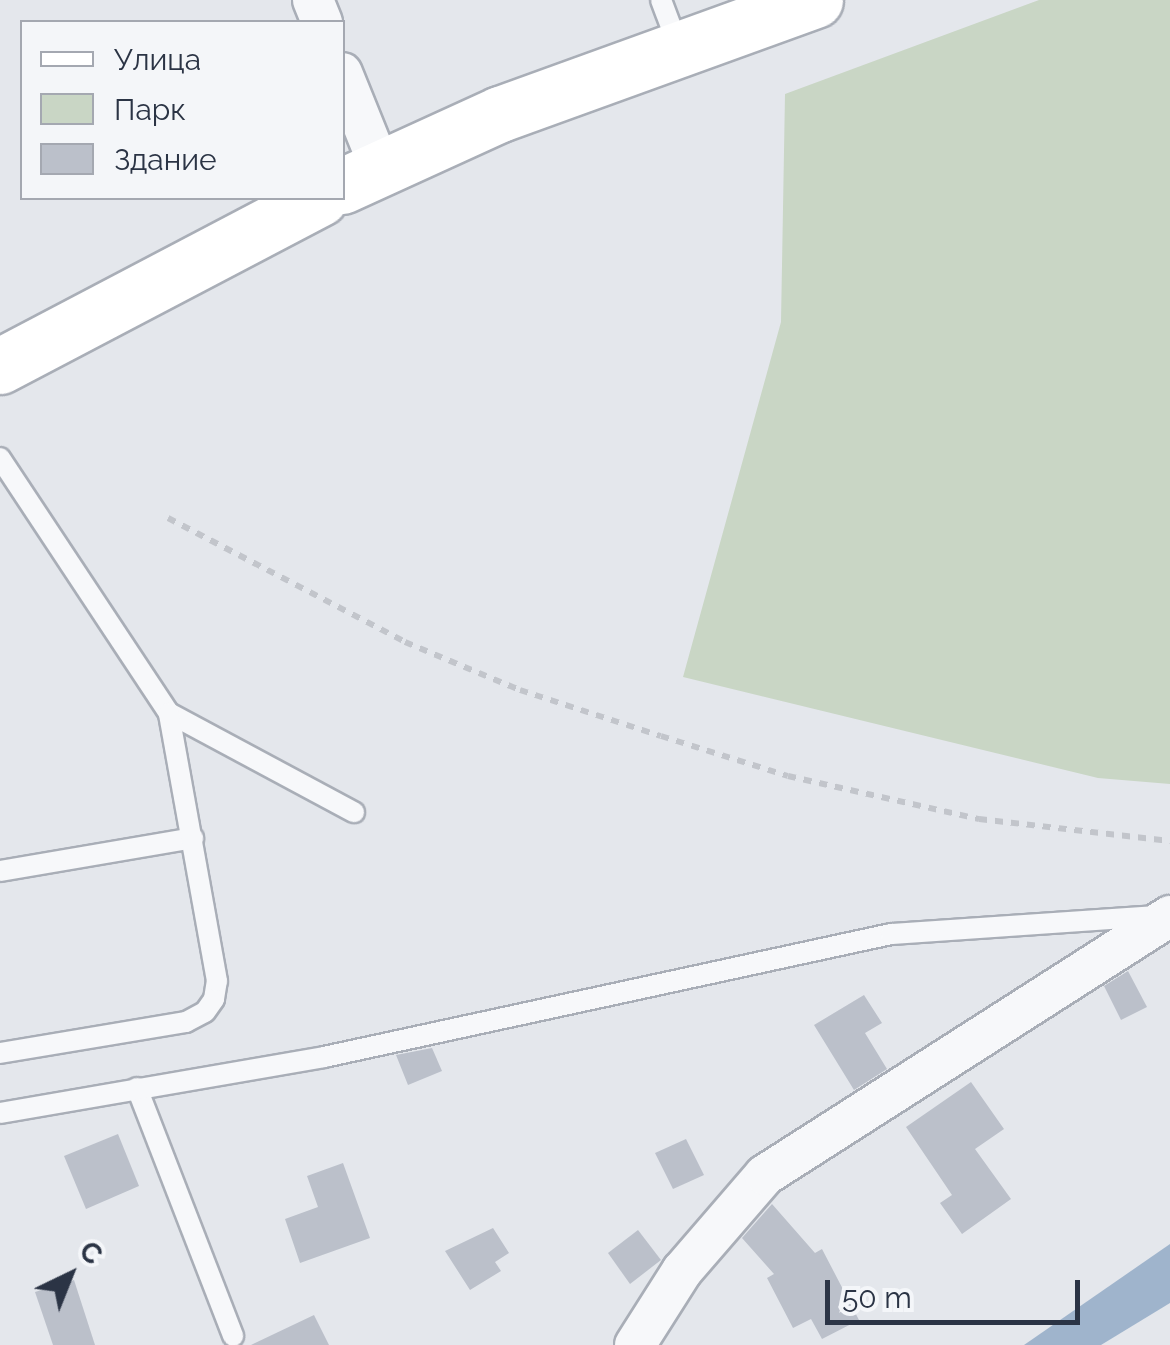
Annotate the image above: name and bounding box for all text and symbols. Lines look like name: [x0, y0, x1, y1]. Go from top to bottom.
legend: [20, 20, 345, 200]
text: Улица: [114, 42, 201, 77]
text: Парк: [114, 92, 186, 127]
text: Здание: [114, 142, 217, 177]
north arrow: [20, 1225, 120, 1325]
text: С: [73, 1234, 109, 1271]
scale bar: [830, 1260, 1085, 1322]
text: 50 m: [842, 1280, 912, 1315]

